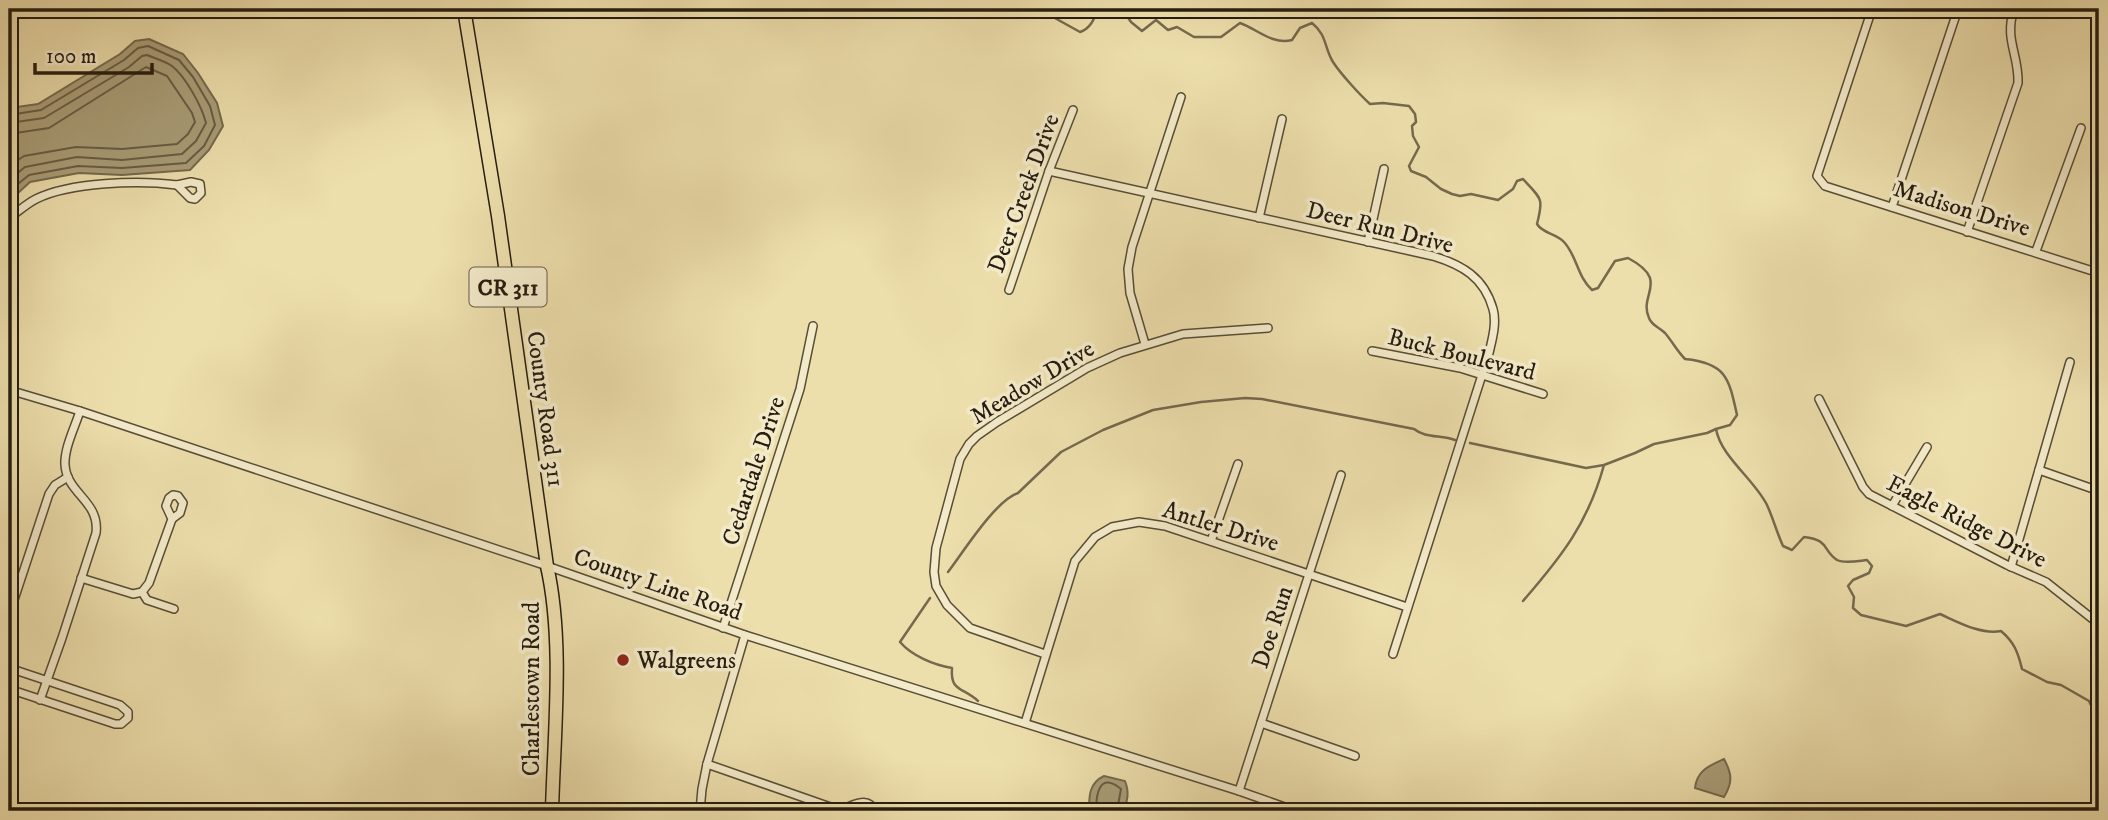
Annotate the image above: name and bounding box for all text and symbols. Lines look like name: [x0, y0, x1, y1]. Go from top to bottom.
scale bar: [35, 32, 152, 76]
text: 100 m: [46, 44, 97, 70]
street label: Deer Creek Drive: [981, 110, 1067, 277]
street label: Madison Drive: [1890, 174, 2034, 244]
street label: Deer Run Drive: [1303, 195, 1456, 261]
road number: CR 311: [470, 268, 546, 306]
street label: Buck Boulevard: [1385, 322, 1539, 388]
street label: County Road 311: [519, 329, 571, 489]
street label: Meadow Drive: [965, 334, 1100, 432]
street label: Cedardale Drive: [716, 393, 792, 550]
street label: Eagle Ridge Drive: [1882, 469, 2052, 575]
street label: Antler Drive: [1159, 495, 1283, 559]
street label: County Line Road: [569, 542, 746, 628]
street label: Doe Run: [1246, 582, 1300, 672]
street label: Charlestown Road: [517, 602, 547, 776]
place label: Walgreens: [636, 646, 736, 676]
marker: Walgreens: [615, 652, 631, 668]

